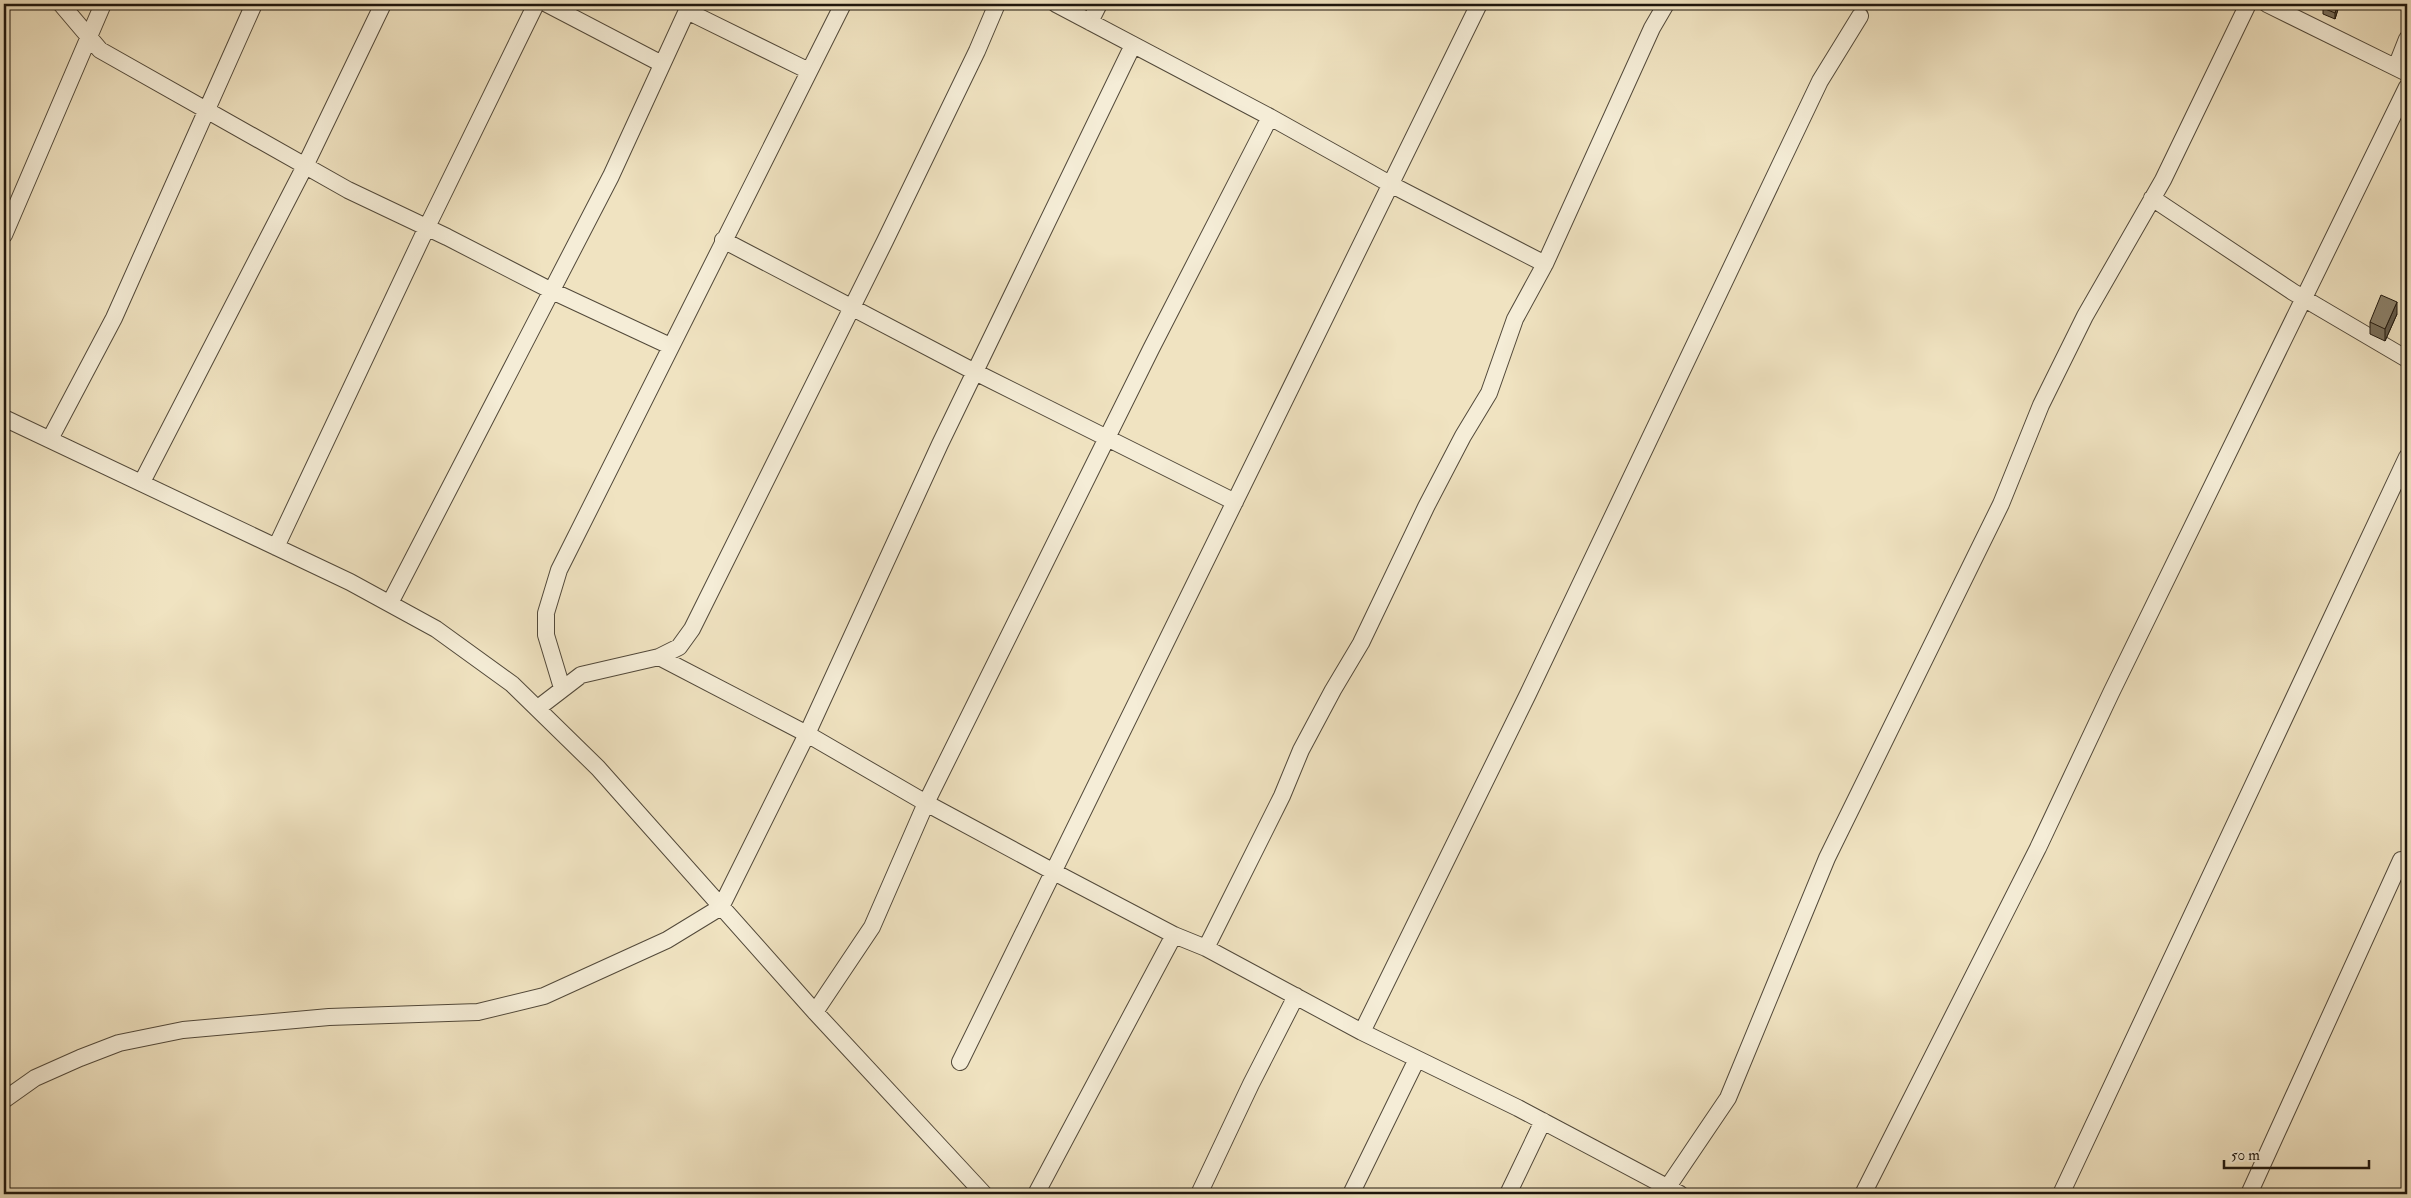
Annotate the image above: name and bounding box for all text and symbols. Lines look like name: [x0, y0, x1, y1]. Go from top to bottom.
scale bar: [2224, 1138, 2368, 1170]
text: 50 m: [2231, 1146, 2260, 1165]

